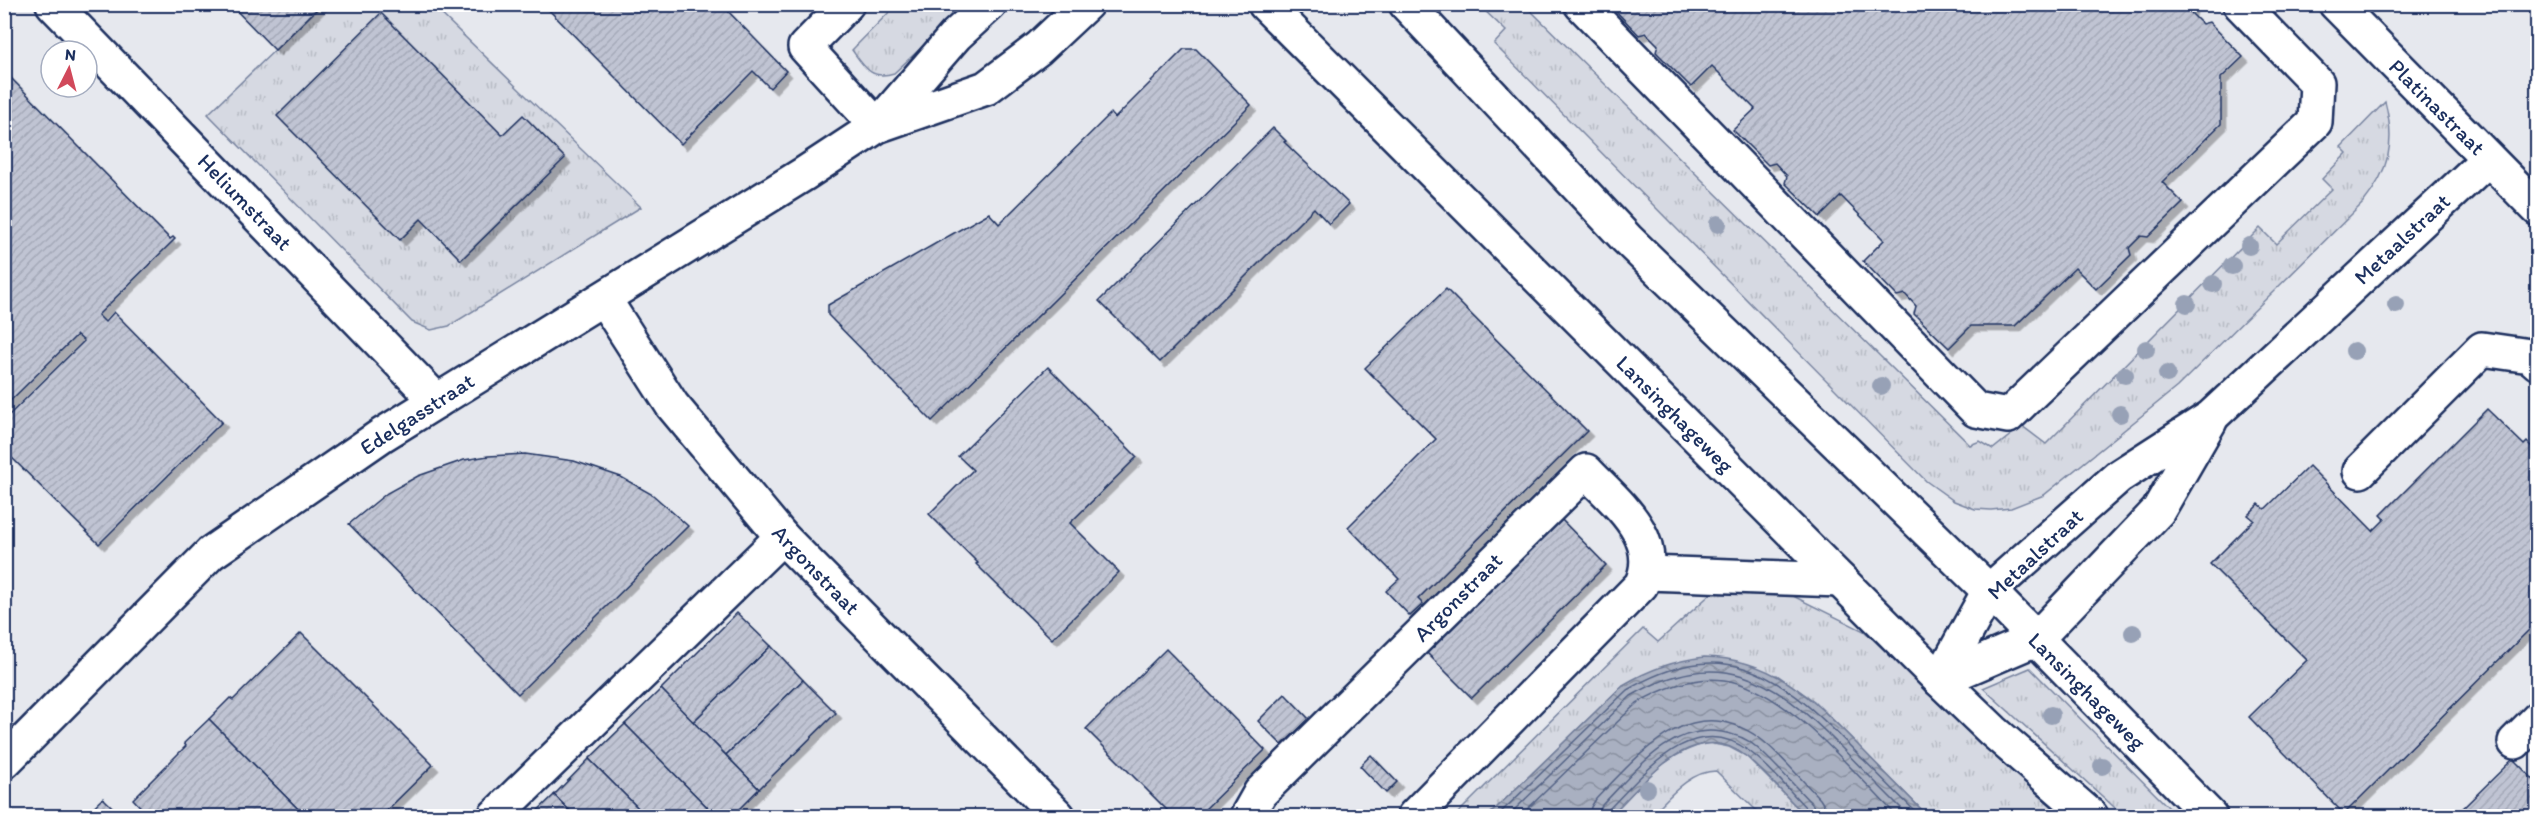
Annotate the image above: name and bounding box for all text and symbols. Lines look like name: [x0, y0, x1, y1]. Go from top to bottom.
north arrow: [39, 39, 99, 99]
text: N: [64, 45, 77, 65]
street label: Platinastraat: [2383, 53, 2491, 161]
street label: Heliumstraat: [192, 148, 298, 256]
street label: Metaalstraat: [2348, 188, 2456, 290]
street label: Lansinghageweg: [1611, 350, 1740, 479]
street label: Edelgasstraat: [355, 367, 479, 461]
street label: Metaalstraat: [1981, 503, 2089, 605]
street label: Argonstraat: [766, 519, 866, 621]
street label: Argonstraat: [1408, 547, 1508, 647]
street label: Lansinghageweg: [2023, 627, 2152, 756]

